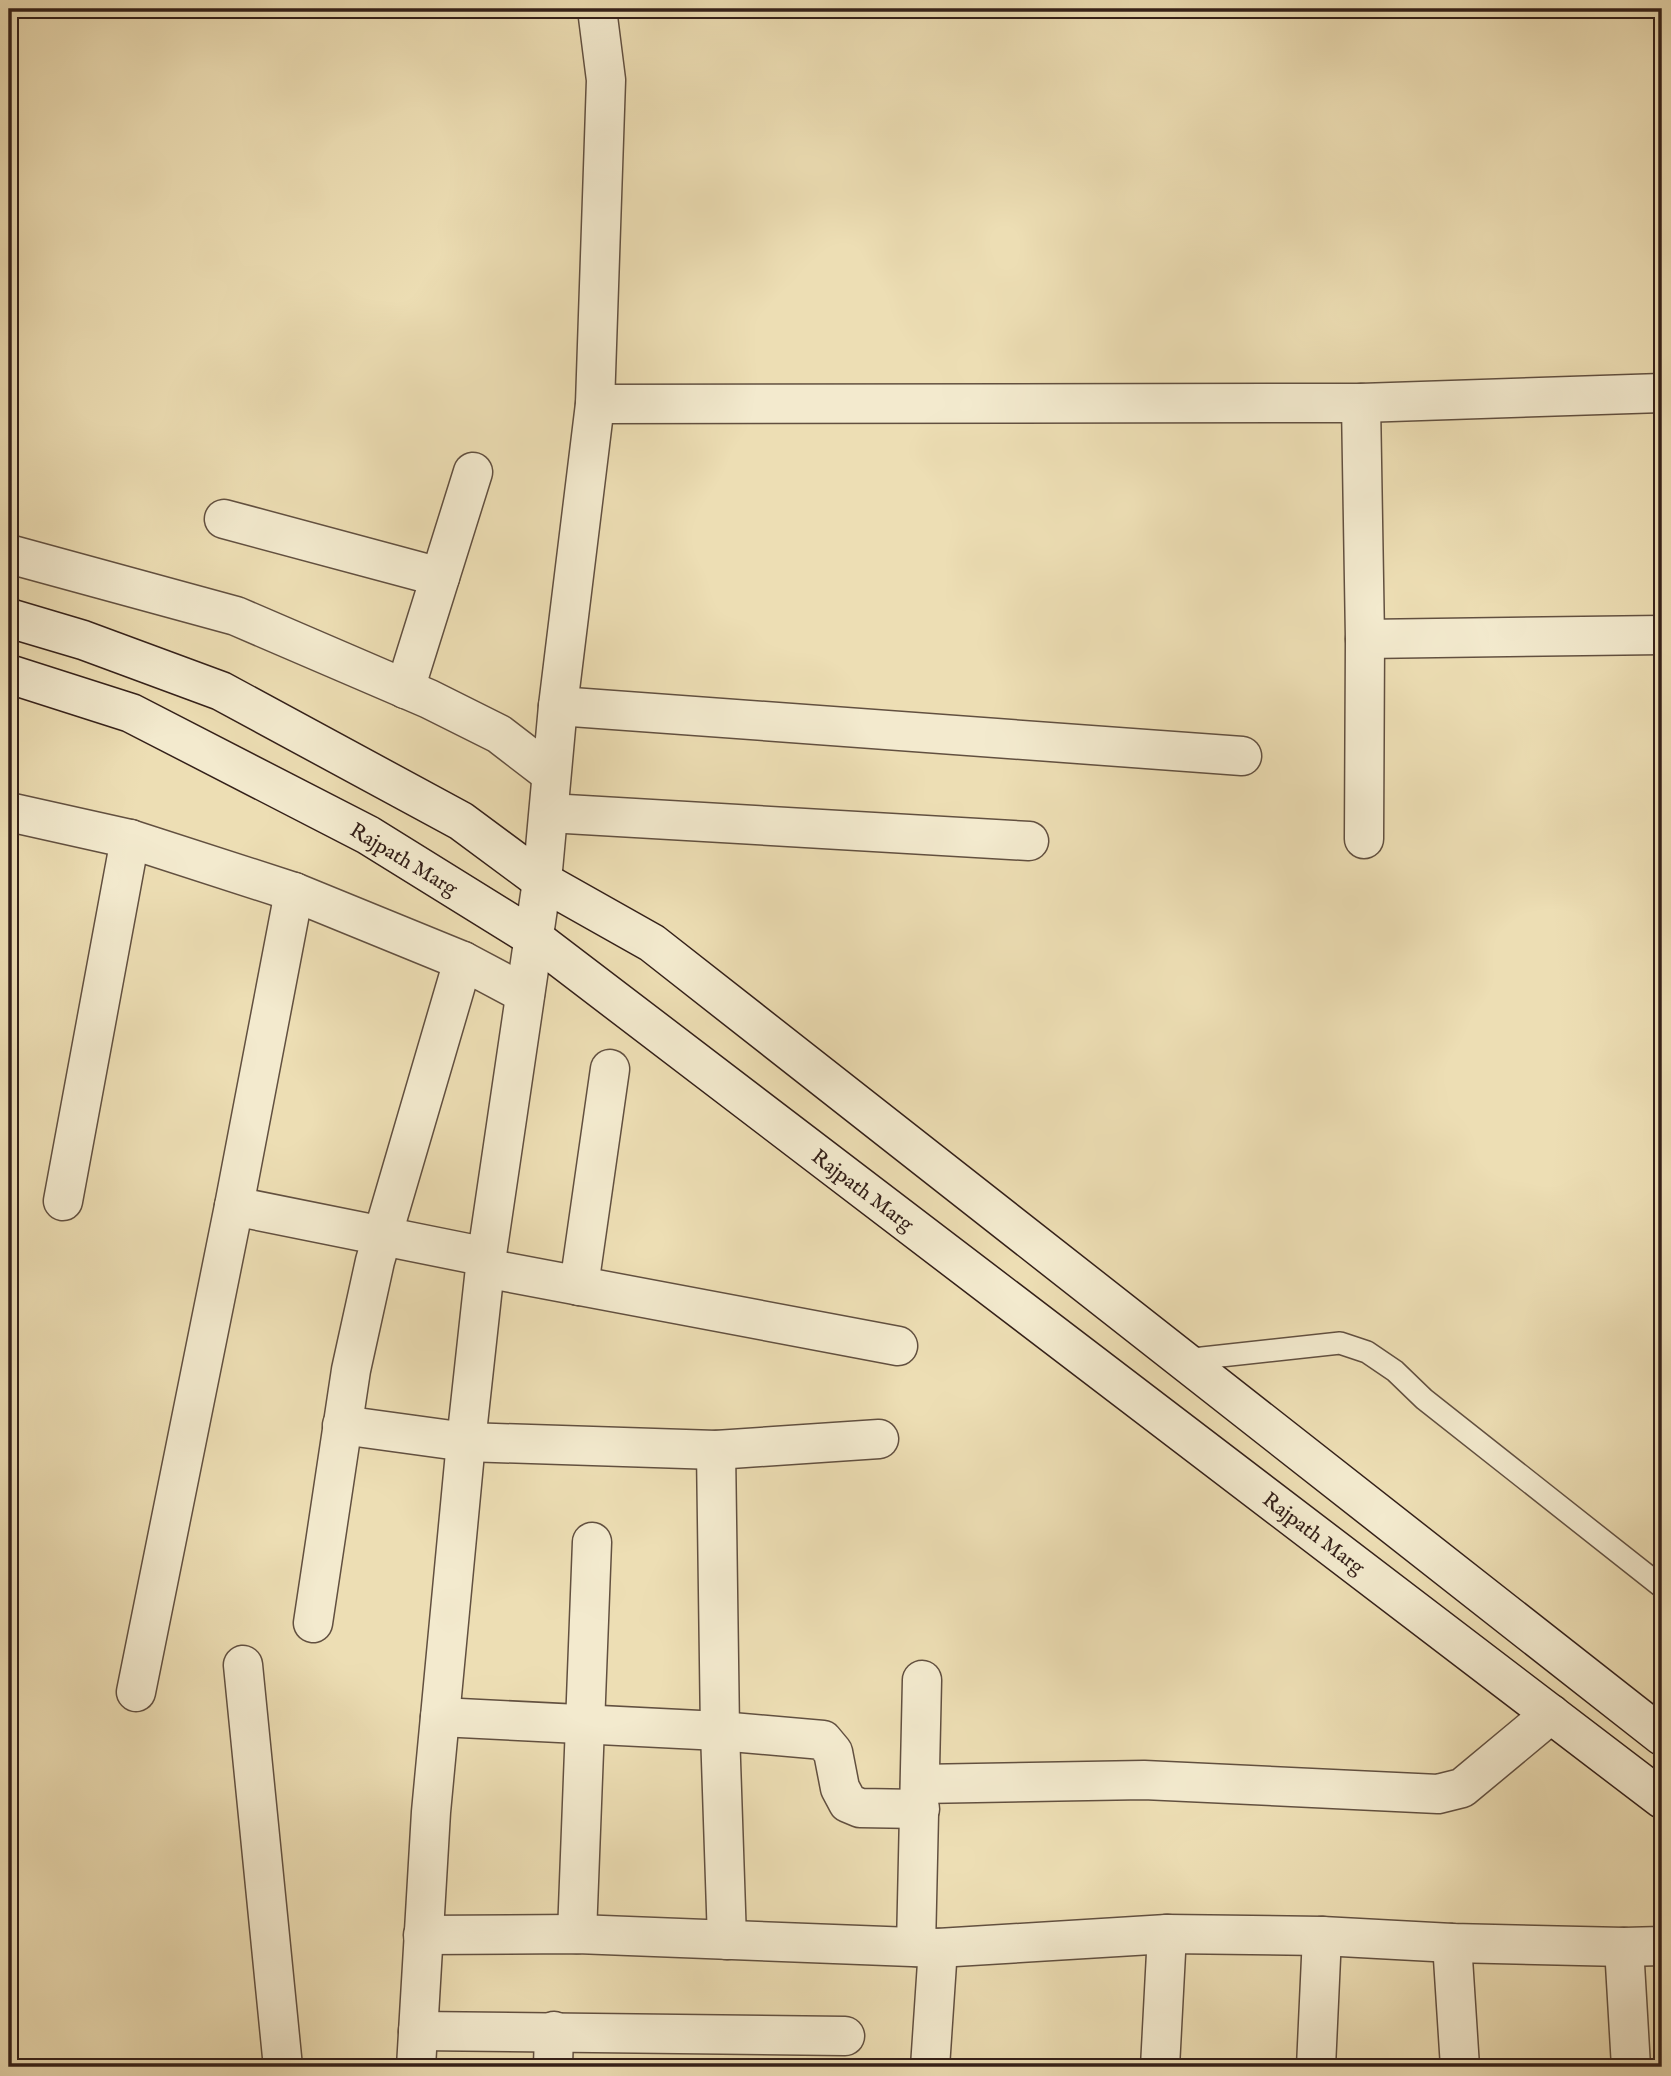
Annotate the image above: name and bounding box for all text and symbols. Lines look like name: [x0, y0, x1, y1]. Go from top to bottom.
street label: Rajpath Marg: [344, 817, 463, 903]
street label: Rajpath Marg: [806, 1144, 919, 1239]
street label: Rajpath Marg: [1257, 1487, 1370, 1582]

